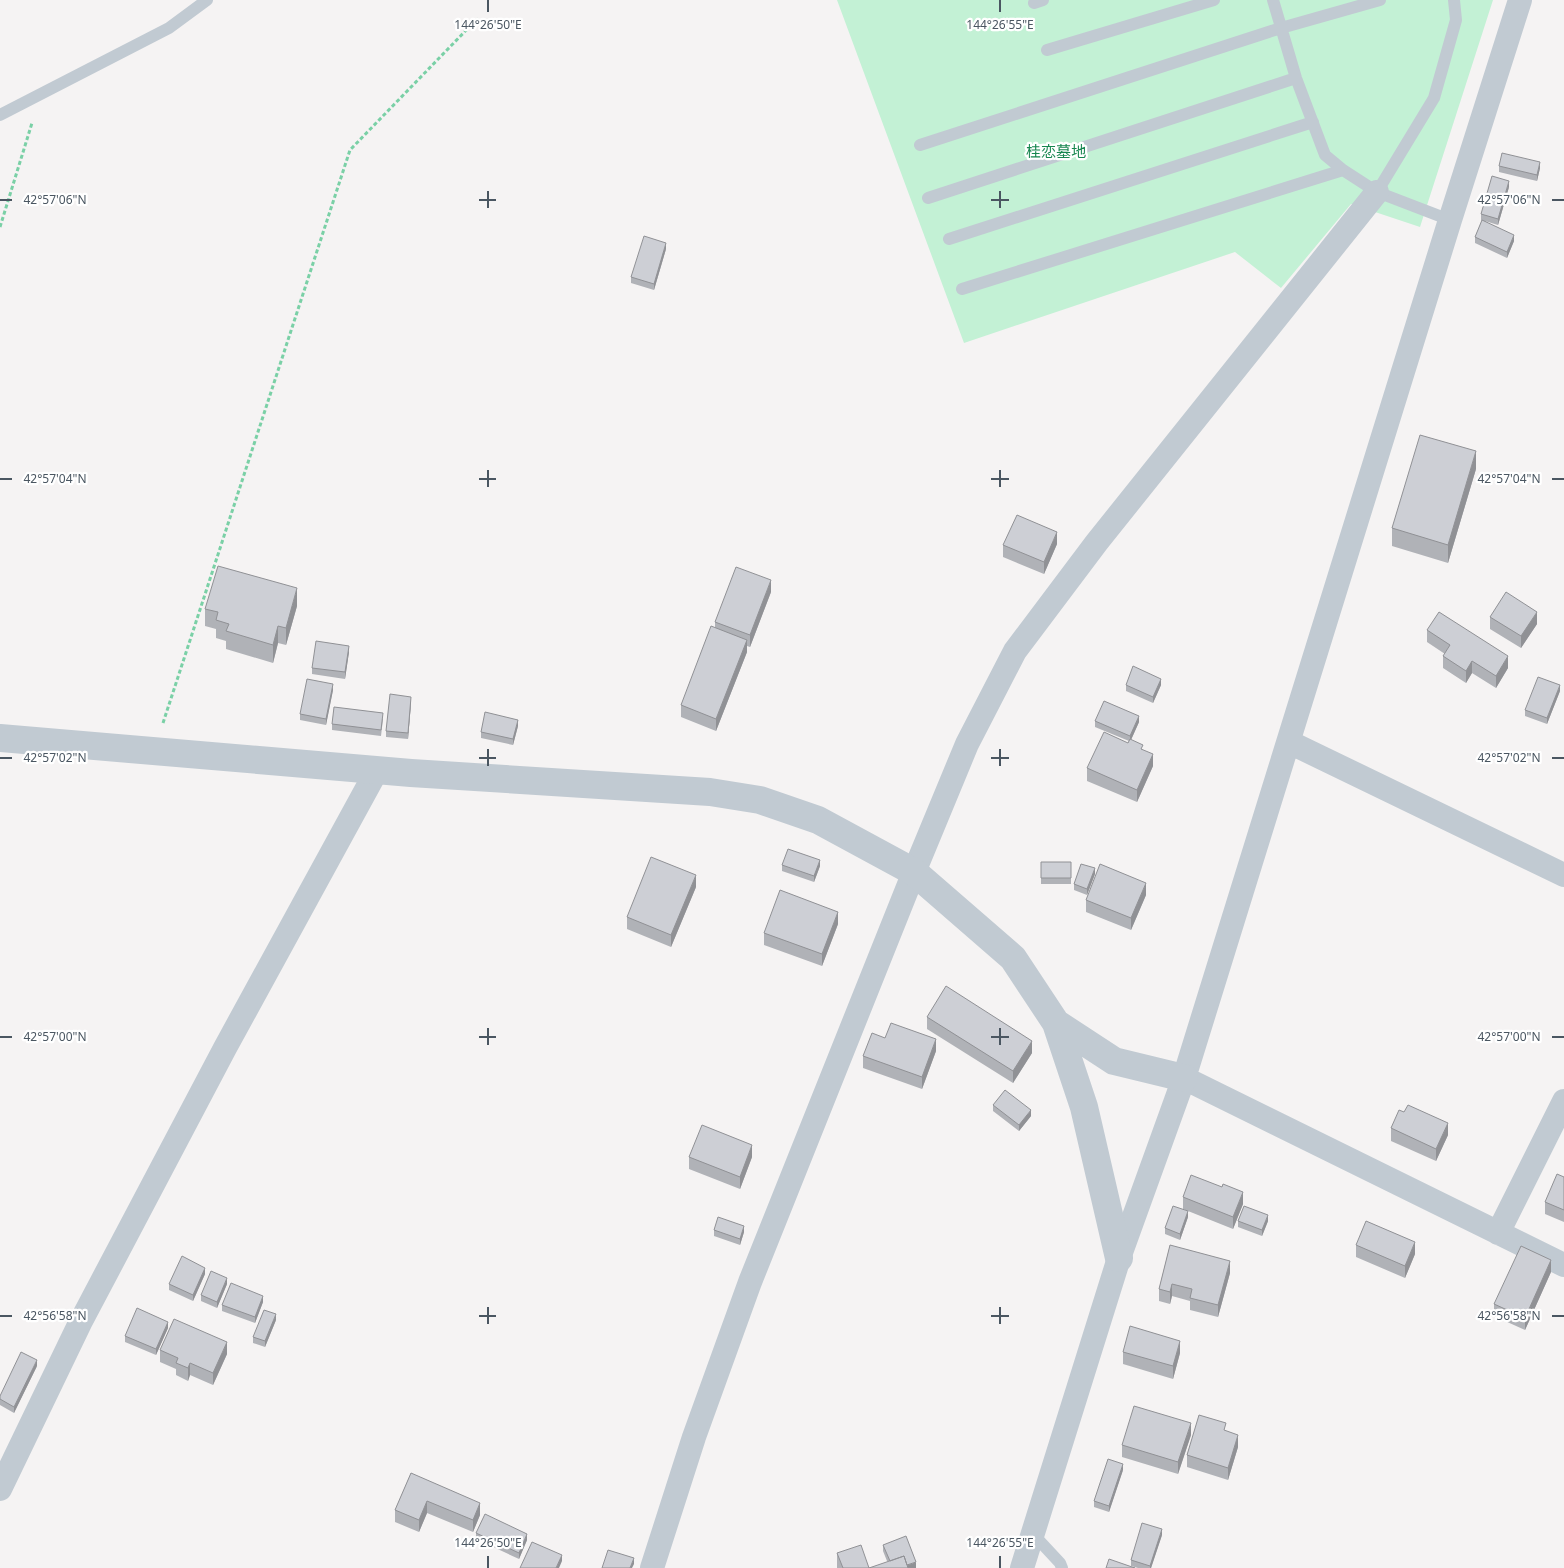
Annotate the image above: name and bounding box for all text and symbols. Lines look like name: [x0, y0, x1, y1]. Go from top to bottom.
text: 144°26'50"E: [454, 16, 522, 33]
text: 144°26'55"E: [966, 16, 1034, 33]
park label: 桂恋墓地: [1026, 141, 1086, 161]
text: 42°57'06"N: [23, 191, 87, 208]
text: 42°57'06"N: [1477, 191, 1541, 208]
text: 42°57'04"N: [23, 470, 87, 487]
text: 42°57'04"N: [1477, 470, 1541, 487]
text: 42°57'02"N: [23, 749, 87, 766]
text: 42°57'02"N: [1477, 749, 1541, 766]
text: 42°57'00"N: [23, 1028, 87, 1045]
text: 42°57'00"N: [1477, 1028, 1541, 1045]
text: 42°56'58"N: [23, 1307, 87, 1324]
text: 42°56'58"N: [1477, 1307, 1541, 1324]
text: 144°26'50"E: [454, 1534, 522, 1551]
text: 144°26'55"E: [966, 1534, 1034, 1551]

